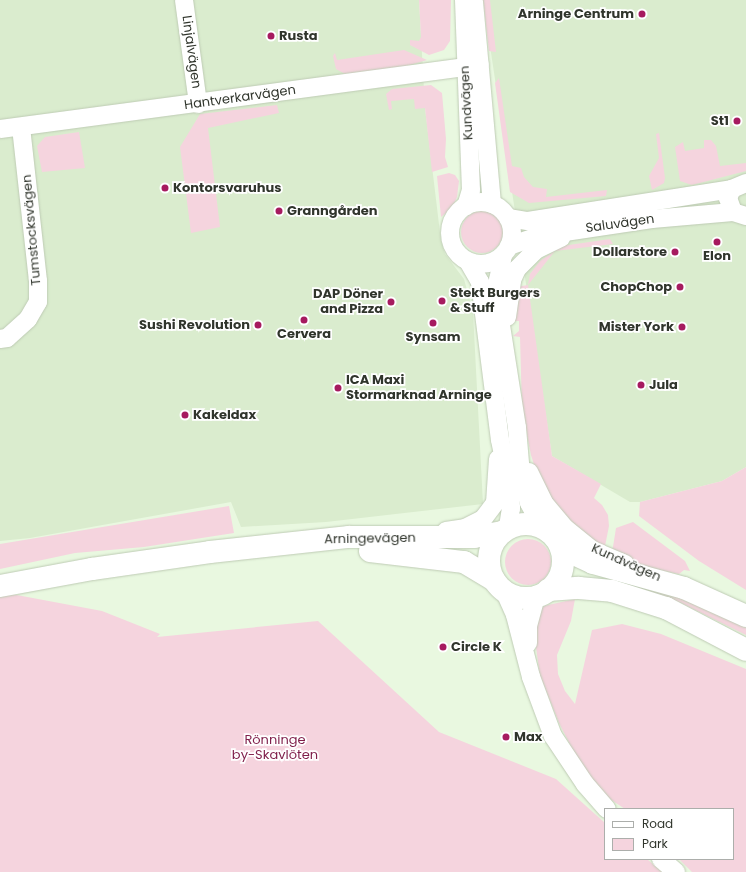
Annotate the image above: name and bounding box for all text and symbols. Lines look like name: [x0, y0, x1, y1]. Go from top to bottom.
place label: Arninge Centrum: [518, 6, 634, 22]
marker: Arninge Centrum: [637, 9, 647, 19]
street label: Linjalvägen: [178, 14, 204, 90]
place label: Rusta: [279, 28, 318, 44]
marker: Rusta: [266, 31, 276, 41]
street label: Kundvägen: [457, 65, 477, 141]
street label: Hantverkarvägen: [183, 82, 297, 114]
place label: St1: [711, 113, 729, 129]
marker: St1: [732, 116, 742, 126]
street label: Tumstocksvägen: [19, 174, 45, 286]
place label: Kontorsvaruhus: [173, 180, 282, 196]
marker: Kontorsvaruhus: [160, 183, 170, 193]
place label: Granngården: [287, 203, 378, 219]
marker: Granngården: [274, 206, 284, 216]
street label: Saluvägen: [585, 211, 655, 237]
marker: Elon: [712, 237, 722, 247]
place label: Dollarstore: [593, 244, 667, 260]
marker: Dollarstore: [670, 247, 680, 257]
place label: Elon: [703, 248, 731, 264]
place label: ChopChop: [600, 279, 672, 295]
marker: ChopChop: [675, 282, 685, 292]
place label: Stekt Burgers & Stuff: [450, 286, 540, 317]
place label: DAP Döner and Pizza: [313, 287, 383, 318]
marker: Stekt Burgers & Stuff: [437, 296, 447, 306]
marker: DAP Döner and Pizza: [386, 297, 396, 307]
marker: Cervera: [299, 315, 309, 325]
place label: Sushi Revolution: [139, 317, 250, 333]
marker: Synsam: [428, 318, 438, 328]
place label: Mister York: [599, 319, 674, 335]
marker: Sushi Revolution: [253, 320, 263, 330]
marker: Mister York: [677, 322, 687, 332]
place label: Cervera: [277, 326, 331, 342]
place label: Synsam: [406, 329, 460, 345]
place label: ICA Maxi Stormarknad Arninge: [346, 373, 492, 404]
place label: Jula: [649, 377, 678, 393]
marker: Jula: [636, 380, 646, 390]
marker: ICA Maxi Stormarknad Arninge: [333, 383, 343, 393]
place label: Kakeldax: [193, 407, 256, 423]
marker: Kakeldax: [180, 410, 190, 420]
street label: Arningevägen: [324, 530, 416, 548]
street label: Kundvägen: [589, 541, 663, 585]
place label: Circle K: [451, 639, 502, 655]
marker: Circle K: [438, 642, 448, 652]
place label: Max: [514, 729, 542, 745]
marker: Max: [501, 732, 511, 742]
park label: Rönninge by-Skavlöten: [232, 733, 318, 764]
legend: [604, 808, 734, 860]
text: Road: [642, 815, 673, 832]
text: Park: [642, 835, 668, 852]

